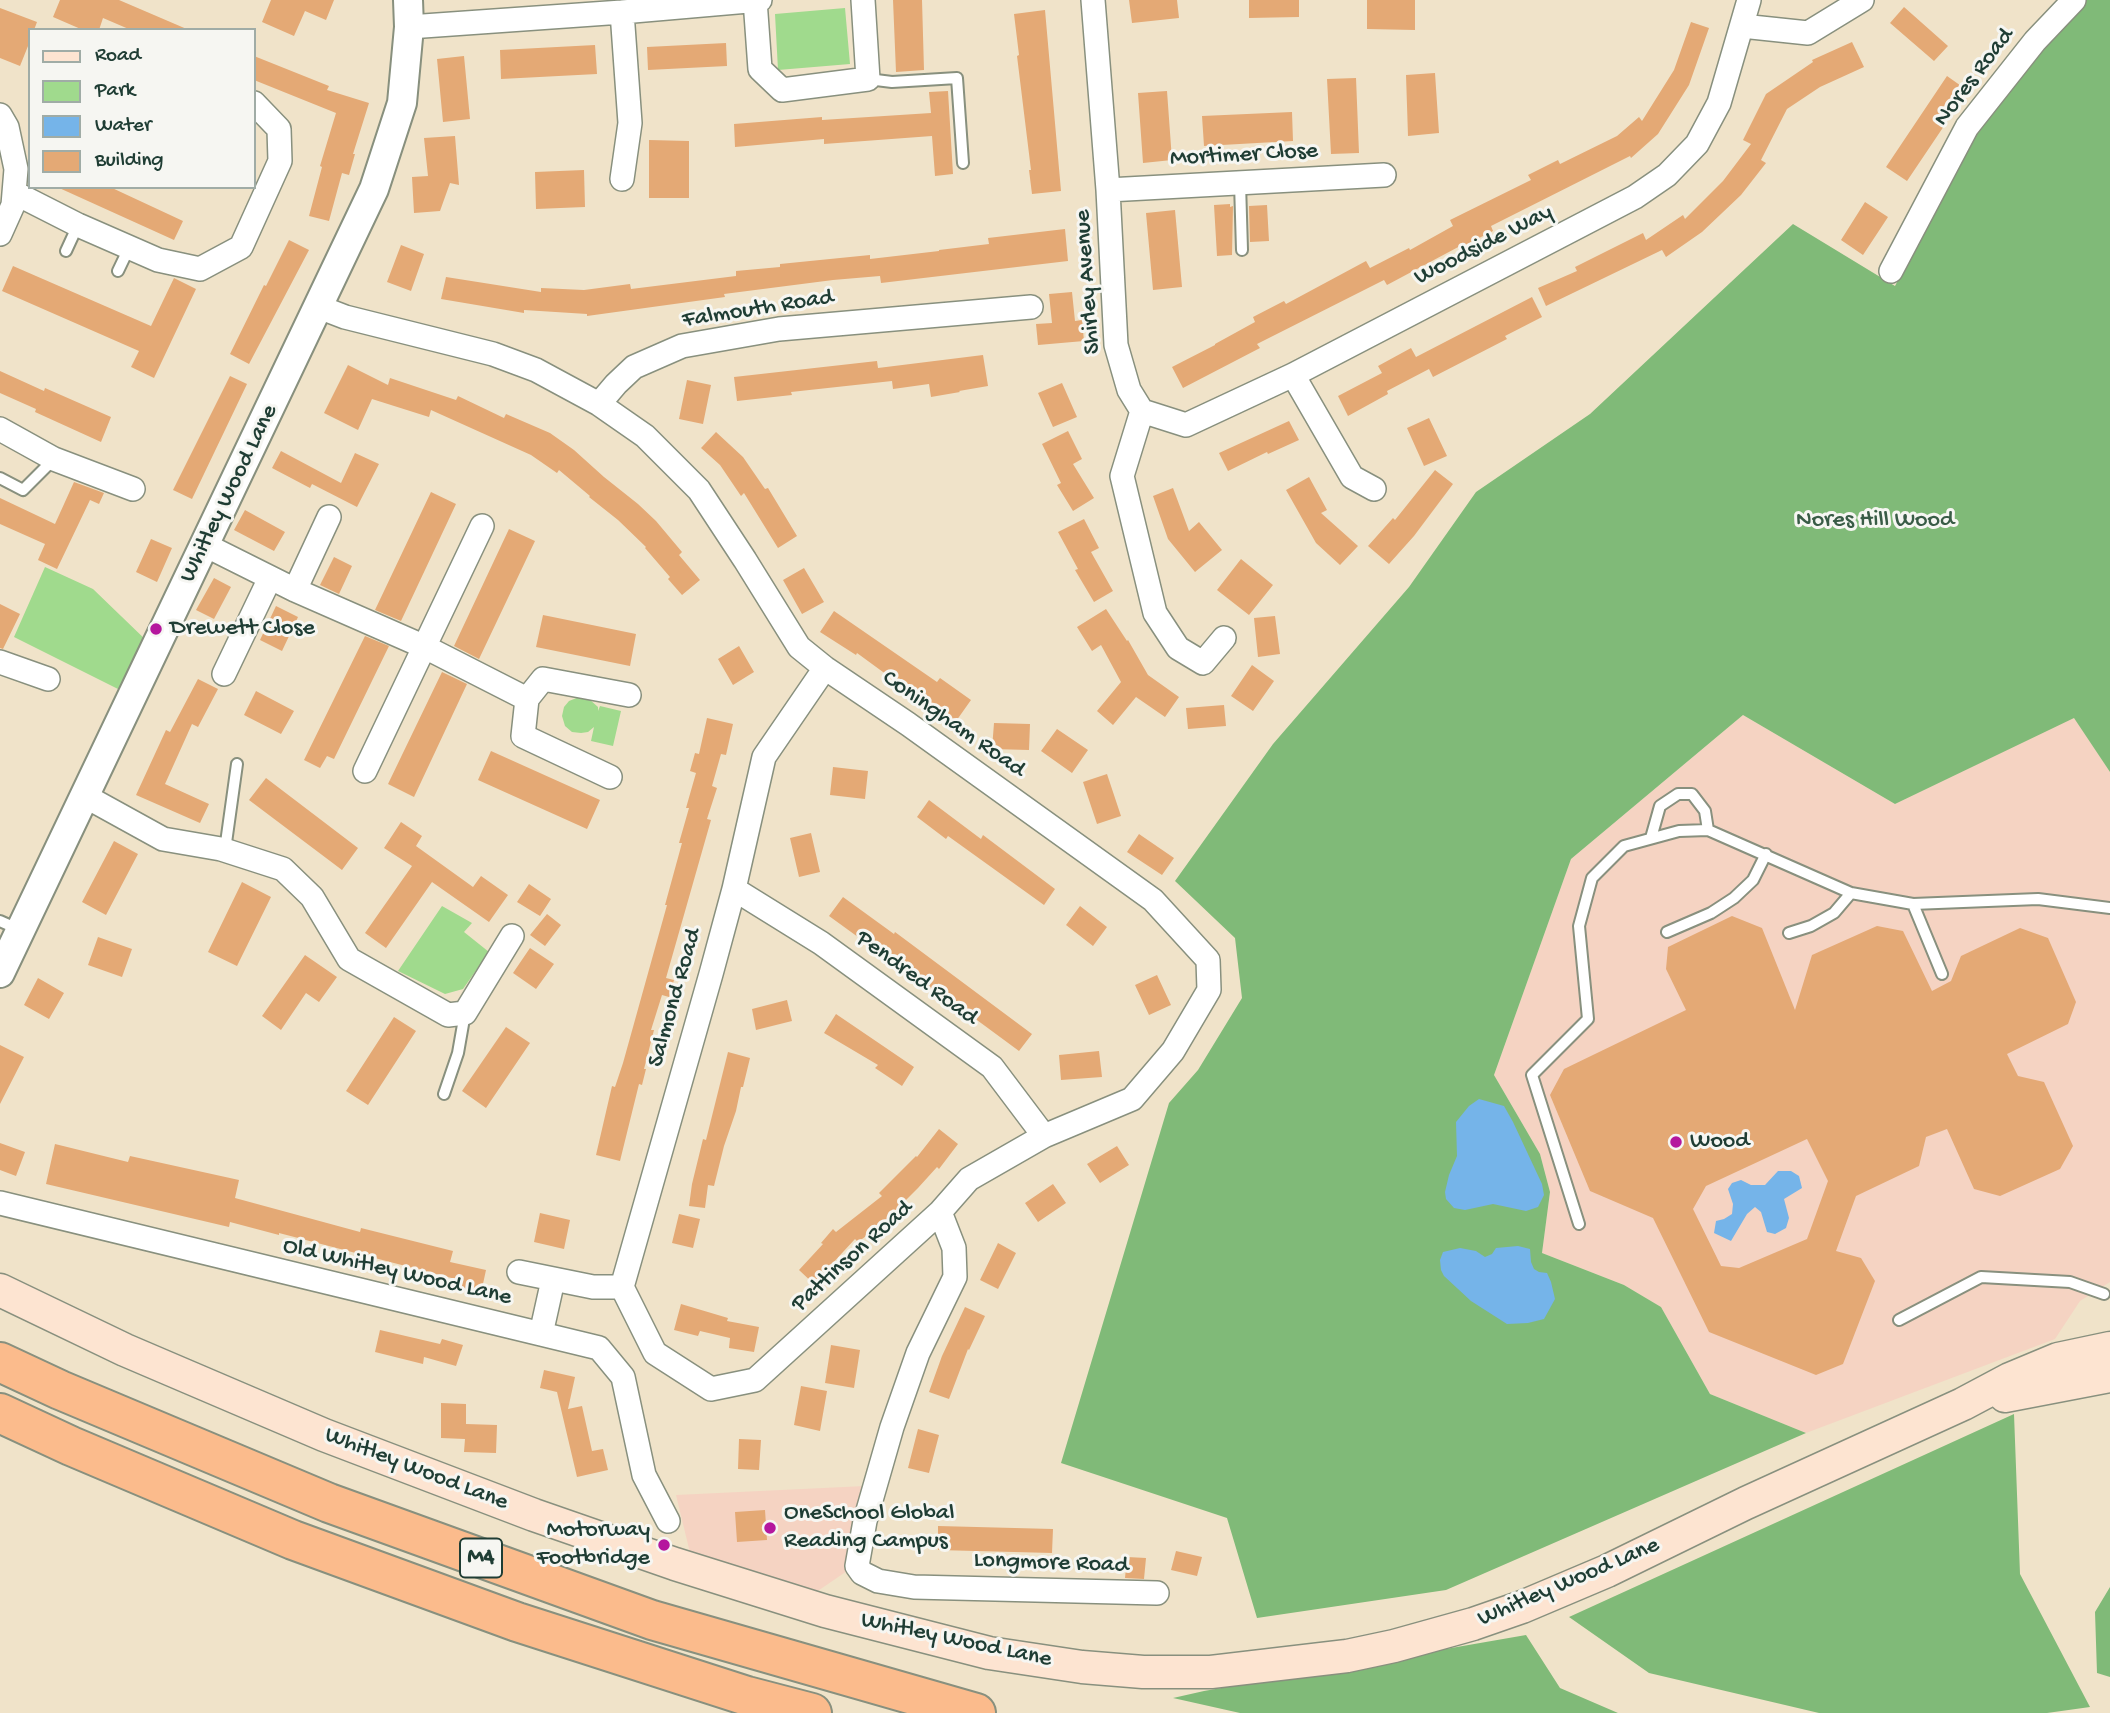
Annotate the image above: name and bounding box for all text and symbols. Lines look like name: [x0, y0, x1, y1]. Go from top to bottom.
street label: Nores Road: [1929, 23, 2021, 133]
legend: [28, 28, 256, 189]
text: Road: [95, 44, 141, 69]
text: Park: [95, 79, 135, 104]
text: Water: [95, 114, 151, 139]
street label: Mortimer Close: [1169, 138, 1319, 174]
text: Building: [95, 149, 164, 174]
street label: Woodside Way: [1410, 199, 1558, 293]
street label: Shirley Avenue: [1070, 209, 1108, 355]
street label: Falmouth Road: [680, 284, 836, 336]
street label: Whitley Wood Lane: [174, 400, 286, 588]
park label: Nores Hill Wood: [1796, 507, 1954, 535]
place label: Drewett Close: [170, 615, 315, 643]
marker: Drewett Close: [148, 621, 164, 637]
street label: Coningham Road: [876, 665, 1030, 785]
street label: Salmond Road: [642, 925, 710, 1071]
street label: Pendred Road: [849, 925, 983, 1033]
place label: Wood: [1690, 1128, 1749, 1156]
marker: Wood: [1668, 1134, 1684, 1150]
street label: Pattinson Road: [786, 1195, 920, 1319]
street label: Old Whitley Wood Lane: [280, 1233, 514, 1313]
street label: Whitley Wood Lane: [320, 1422, 512, 1518]
place label: OneSchool Global Reading Campus: [784, 1500, 954, 1556]
place label: Motorway Footbridge: [537, 1517, 650, 1573]
marker: OneSchool Global Reading Campus: [762, 1520, 778, 1536]
street label: Whitley Wood Lane: [1474, 1532, 1664, 1634]
marker: Motorway Footbridge: [656, 1537, 672, 1553]
road number: M4: [460, 1539, 502, 1578]
street label: Longmore Road: [973, 1547, 1129, 1581]
street label: Whitley Wood Lane: [858, 1607, 1054, 1675]

